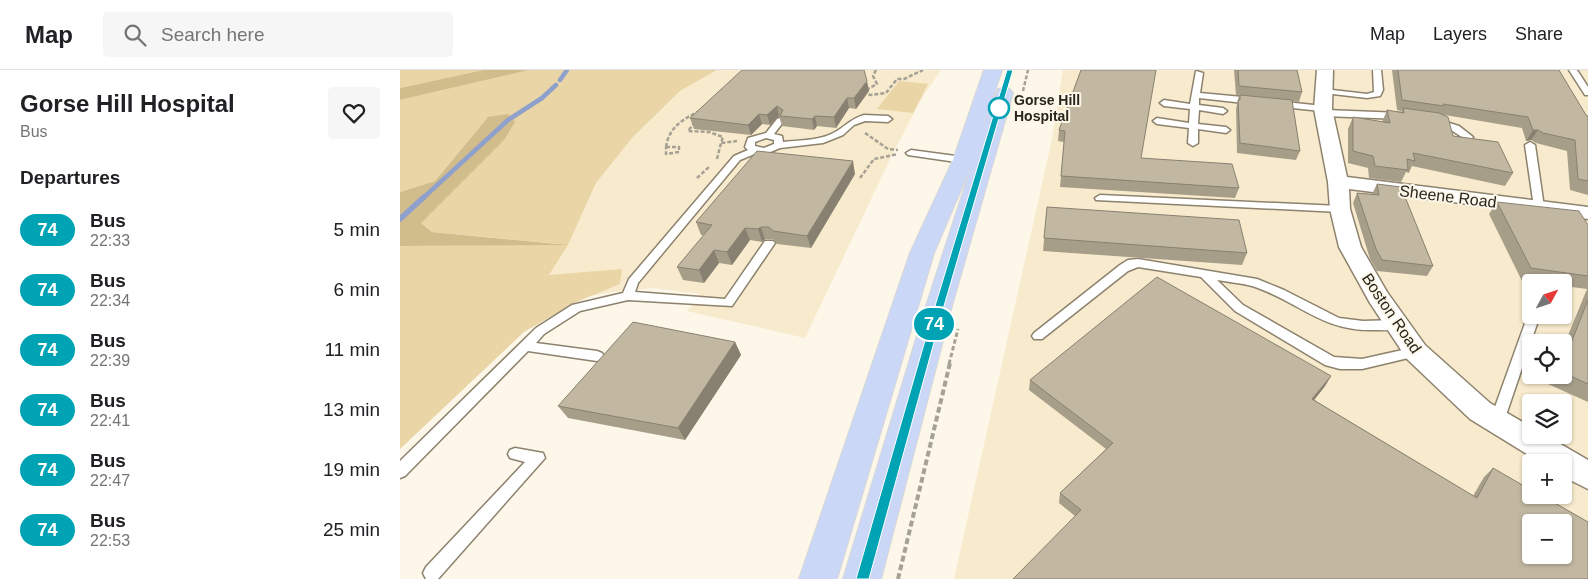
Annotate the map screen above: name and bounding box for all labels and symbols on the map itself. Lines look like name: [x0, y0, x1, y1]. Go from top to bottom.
place label: Gorse Hill Hospital: [1014, 92, 1080, 124]
marker: Gorse Hill Hospital: [988, 97, 1010, 119]
street label: Sheene Road: [1398, 182, 1498, 211]
street label: Boston Road: [1359, 270, 1424, 356]
north arrow: [1522, 274, 1572, 324]
line badge: 74: [912, 308, 956, 340]

